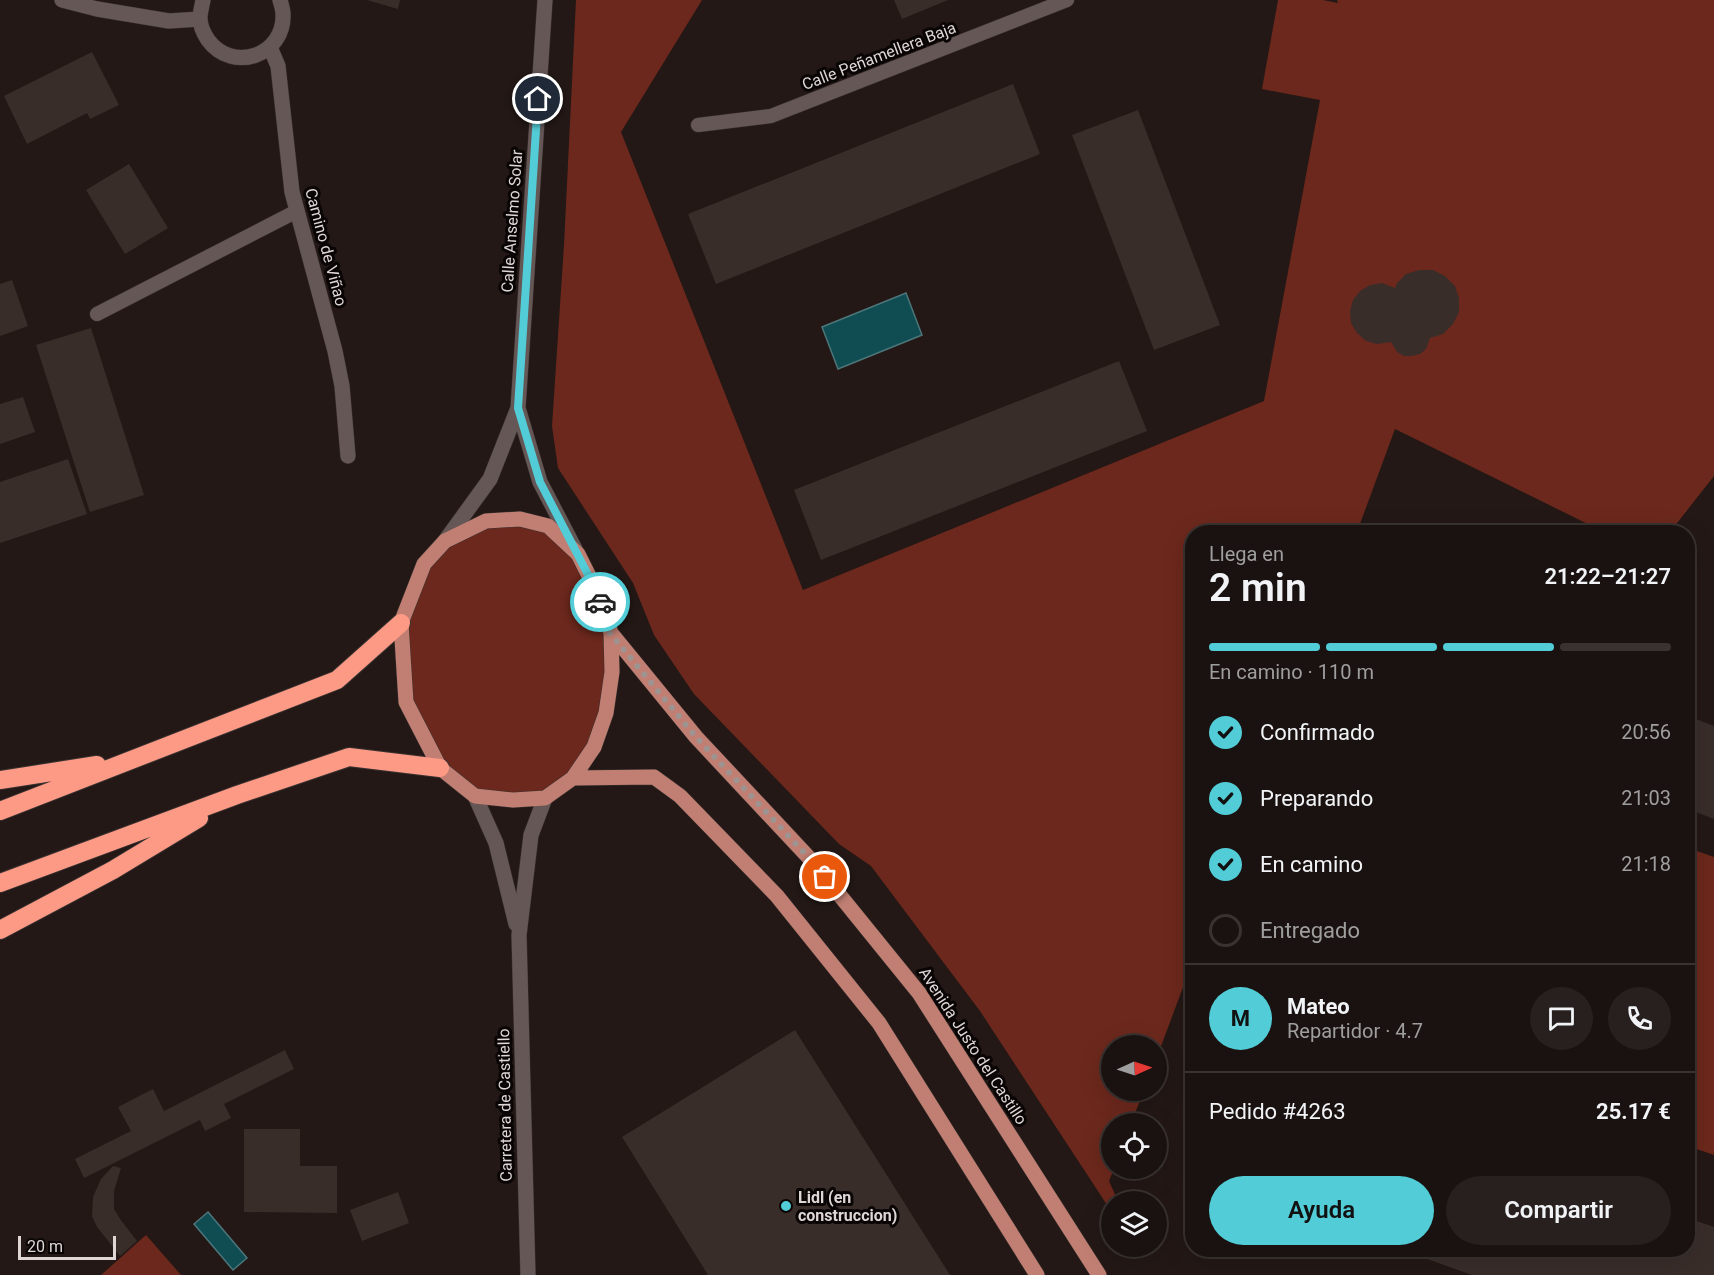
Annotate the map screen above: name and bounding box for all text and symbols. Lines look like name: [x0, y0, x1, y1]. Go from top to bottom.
street label: Calle Peñamellera Baja: [799, 18, 959, 94]
pin: [512, 73, 563, 124]
icon: home: [521, 82, 554, 115]
street label: Calle Anselmo Solar: [498, 148, 527, 293]
street label: Camino de Viñao: [301, 186, 351, 308]
text: Llega en: [1209, 542, 1284, 566]
text: 21:22–21:27: [1544, 564, 1671, 589]
text: 2 min: [1209, 565, 1307, 611]
courier: [570, 572, 630, 632]
icon: car: [584, 586, 617, 619]
text: En camino · 110 m: [1209, 660, 1374, 684]
icon: check: [1209, 716, 1242, 749]
text: Confirmado: [1260, 720, 1375, 745]
text: 20:56: [1621, 720, 1671, 744]
icon: check: [1209, 782, 1242, 815]
text: Preparando: [1260, 786, 1373, 811]
text: 21:03: [1621, 786, 1671, 810]
icon: check: [1209, 848, 1242, 881]
pin: [799, 851, 850, 902]
text: En camino: [1260, 852, 1363, 877]
text: 21:18: [1621, 852, 1671, 876]
icon: bag: [808, 860, 841, 893]
text: Entregado: [1260, 918, 1360, 943]
street label: Avenida Justo del Castillo: [915, 964, 1031, 1128]
button: chat: [1530, 987, 1593, 1050]
button: phone: [1608, 987, 1671, 1050]
text: Mateo: [1287, 994, 1350, 1019]
text: M: [1231, 1006, 1250, 1031]
text: Repartidor · 4.7: [1287, 1019, 1423, 1043]
street label: Carretera de Castiello: [494, 1028, 516, 1182]
north arrow: [1101, 1035, 1167, 1101]
map controls: [1101, 1035, 1167, 1257]
text: Pedido #4263: [1209, 1099, 1346, 1124]
text: 25.17 €: [1596, 1099, 1671, 1124]
button: locate: [1101, 1113, 1167, 1179]
button: Ayuda: [1209, 1176, 1434, 1245]
button: Compartir: [1446, 1176, 1671, 1245]
place label: Lidl (en construccion): [798, 1188, 897, 1225]
button: layers: [1101, 1191, 1167, 1257]
marker: Lidl (en construccion): [779, 1199, 793, 1213]
scale bar: [18, 1233, 116, 1260]
text: 20 m: [27, 1237, 63, 1256]

